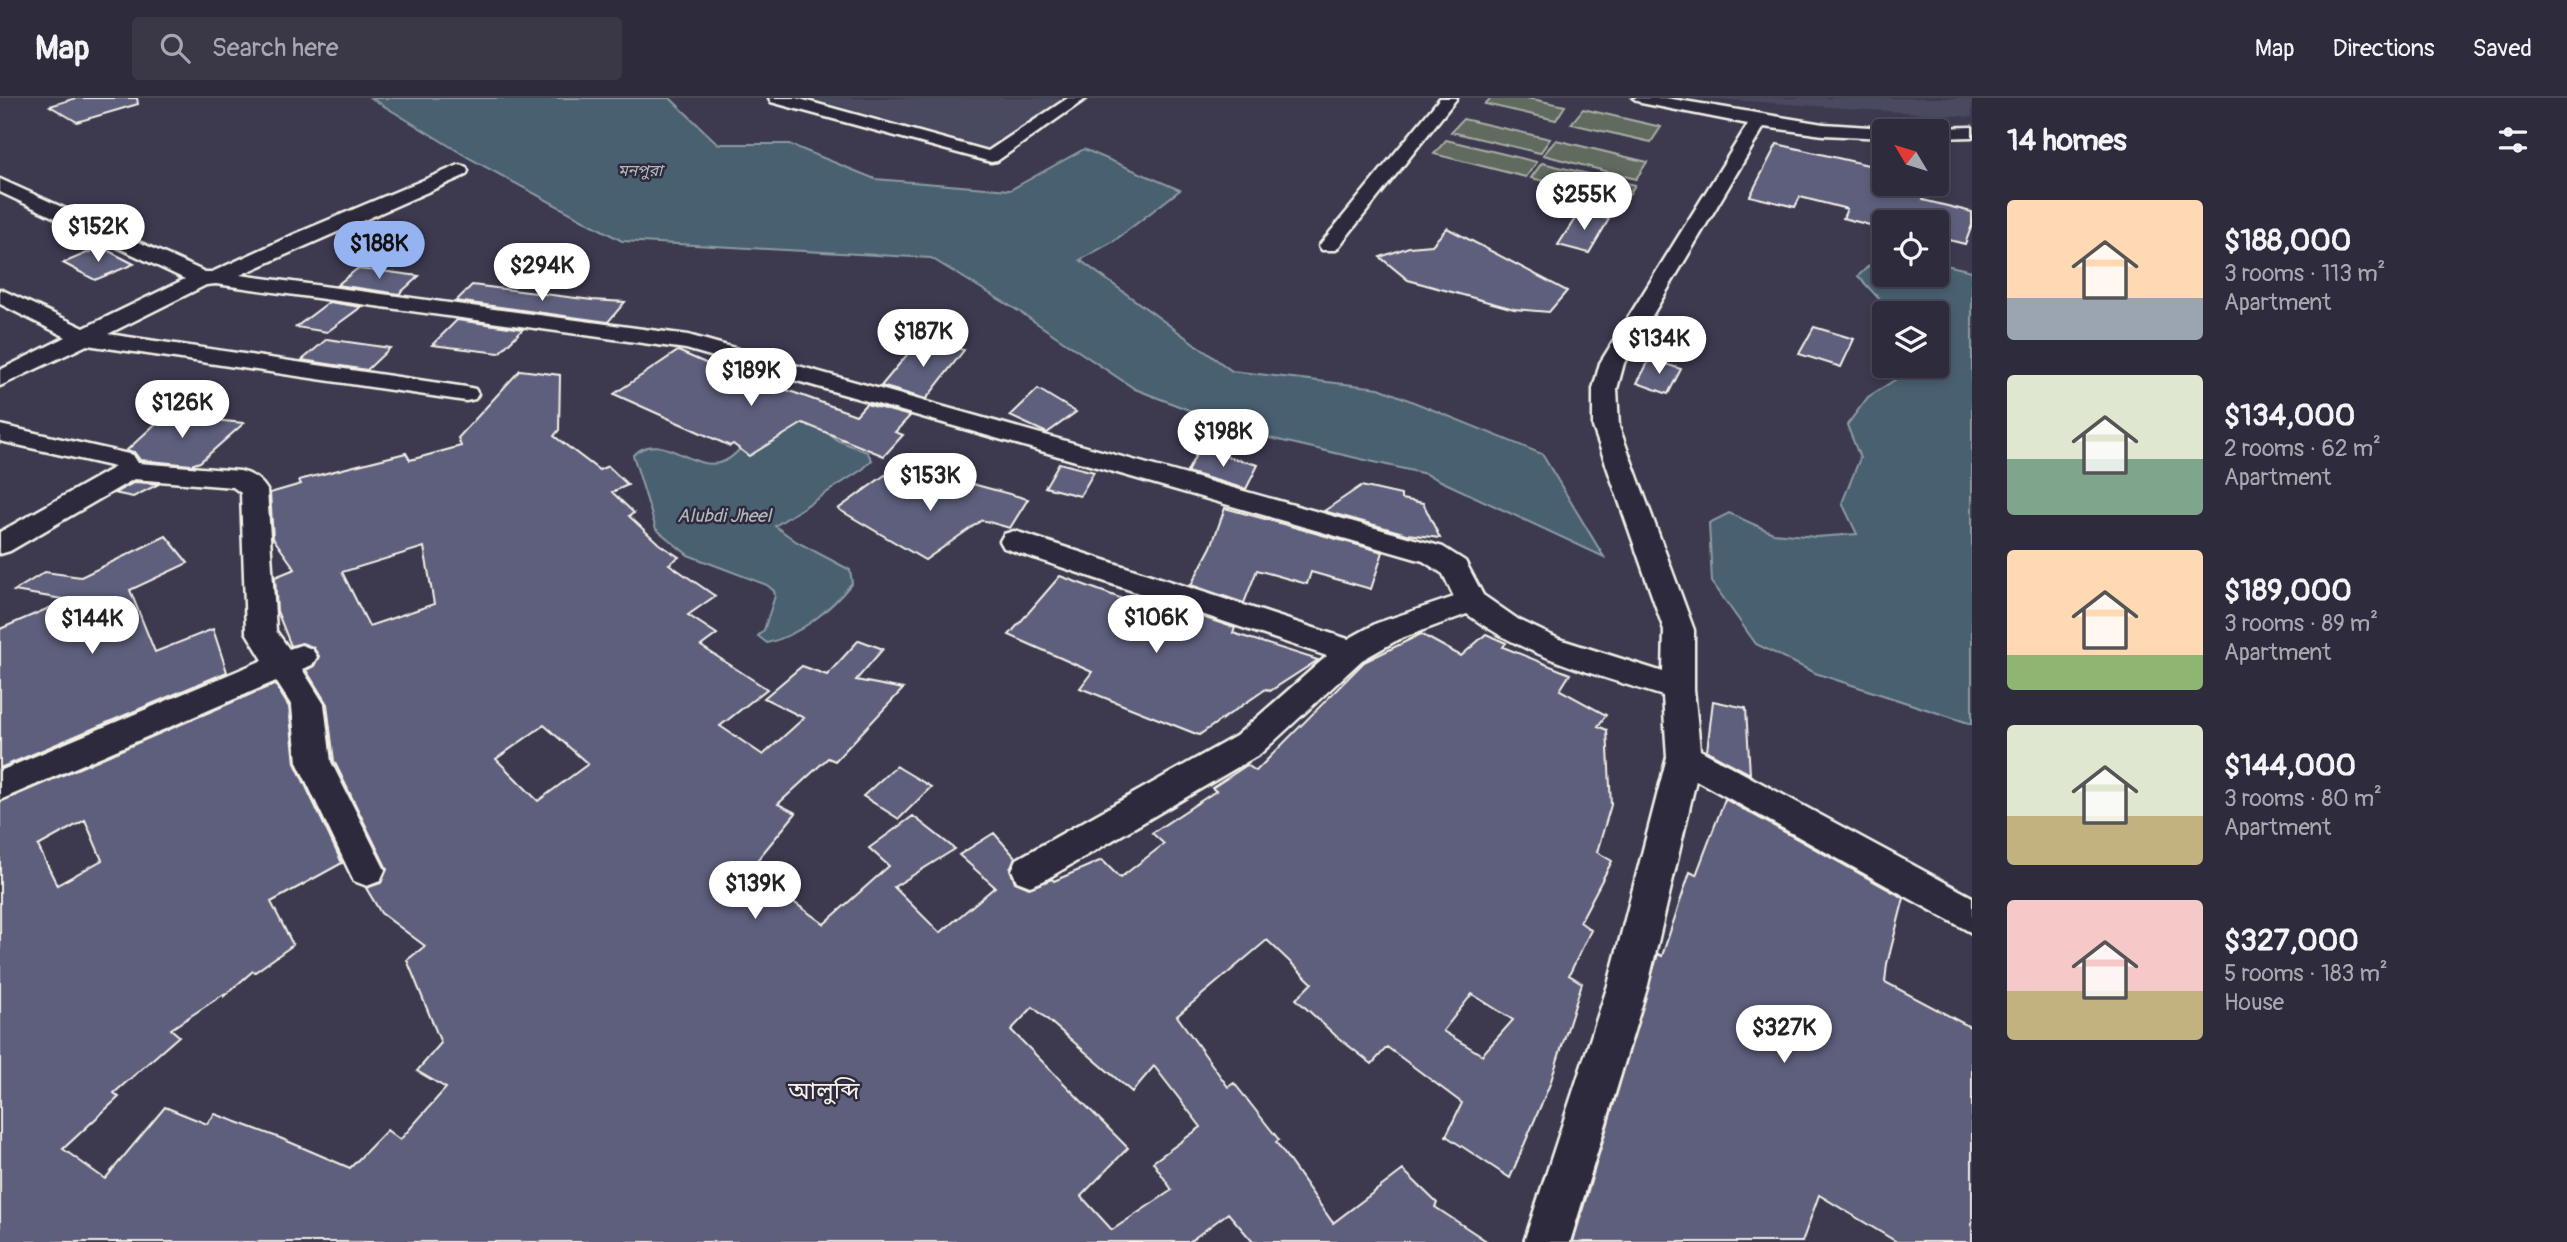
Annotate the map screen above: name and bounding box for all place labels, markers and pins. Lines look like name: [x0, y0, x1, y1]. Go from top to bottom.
pin: $255K: [1535, 172, 1633, 232]
pin: $152K: [49, 204, 147, 264]
pin: $188K: [330, 222, 428, 281]
pin: $294K: [493, 244, 591, 303]
pin: $187K: [874, 310, 972, 369]
pin: $134K: [1610, 316, 1708, 376]
pin: $189K: [702, 348, 800, 408]
pin: $126K: [133, 380, 231, 440]
pin: $198K: [1174, 410, 1272, 469]
pin: $153K: [881, 454, 979, 513]
pin: $144K: [43, 596, 141, 656]
pin: $106K: [1107, 596, 1205, 655]
pin: $139K: [706, 862, 804, 921]
pin: $327K: [1735, 1006, 1833, 1065]

